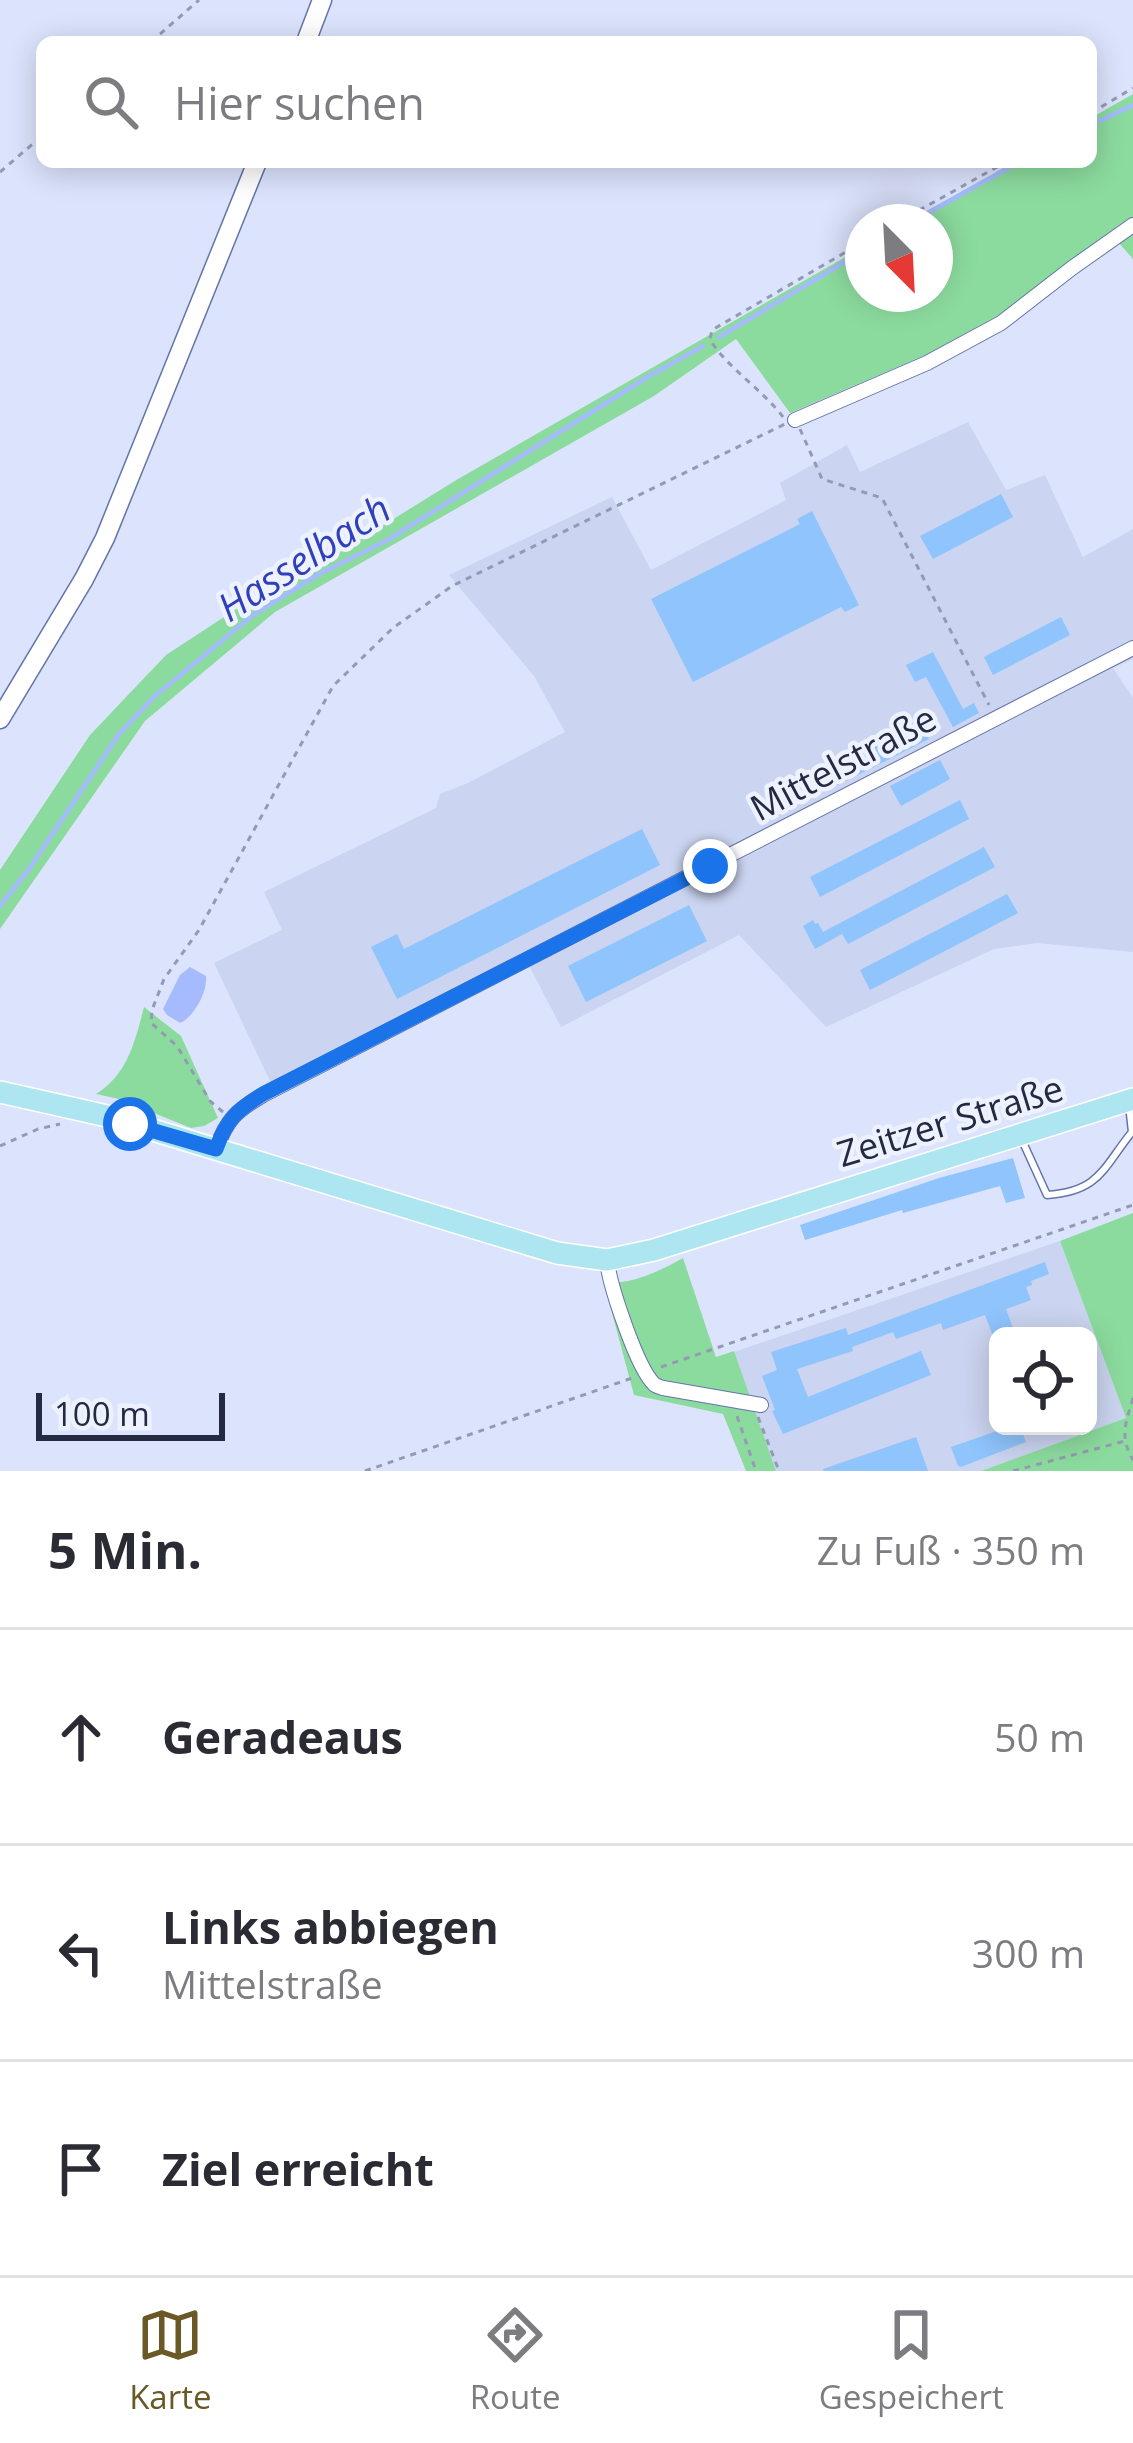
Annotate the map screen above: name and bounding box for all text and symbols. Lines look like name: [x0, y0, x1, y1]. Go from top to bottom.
search box: [36, 36, 1097, 168]
icon: search: [78, 69, 144, 135]
text: Hier suchen: [174, 72, 425, 133]
north arrow: [845, 204, 953, 312]
water label: Hasselbach: [206, 481, 400, 632]
street label: Mittelstraße: [741, 693, 944, 832]
route end: [683, 839, 737, 893]
street label: Zeitzer Straße: [831, 1063, 1069, 1178]
route start: [103, 1097, 157, 1151]
map controls: [989, 1327, 1097, 1435]
button: locate: [989, 1327, 1097, 1435]
scale bar: [36, 1387, 225, 1440]
text: 100 m: [54, 1391, 150, 1436]
text: 5 Min.: [48, 1514, 202, 1584]
text: Zu Fuß · 350 m: [817, 1523, 1085, 1576]
icon: ahead: [48, 1704, 114, 1770]
text: Geradeaus: [162, 1706, 403, 1767]
text: 50 m: [994, 1710, 1085, 1763]
text: Links abbiegen: [162, 1896, 499, 1957]
icon: left: [48, 1920, 114, 1986]
text: 300 m: [972, 1926, 1085, 1979]
text: Mittelstraße: [162, 1957, 383, 2010]
icon: arrive: [48, 2136, 114, 2202]
text: Ziel erreicht: [162, 2138, 434, 2199]
tab: Karte: [129, 2302, 211, 2419]
tab: Route: [470, 2302, 560, 2419]
tab: Gespeichert: [819, 2302, 1004, 2419]

